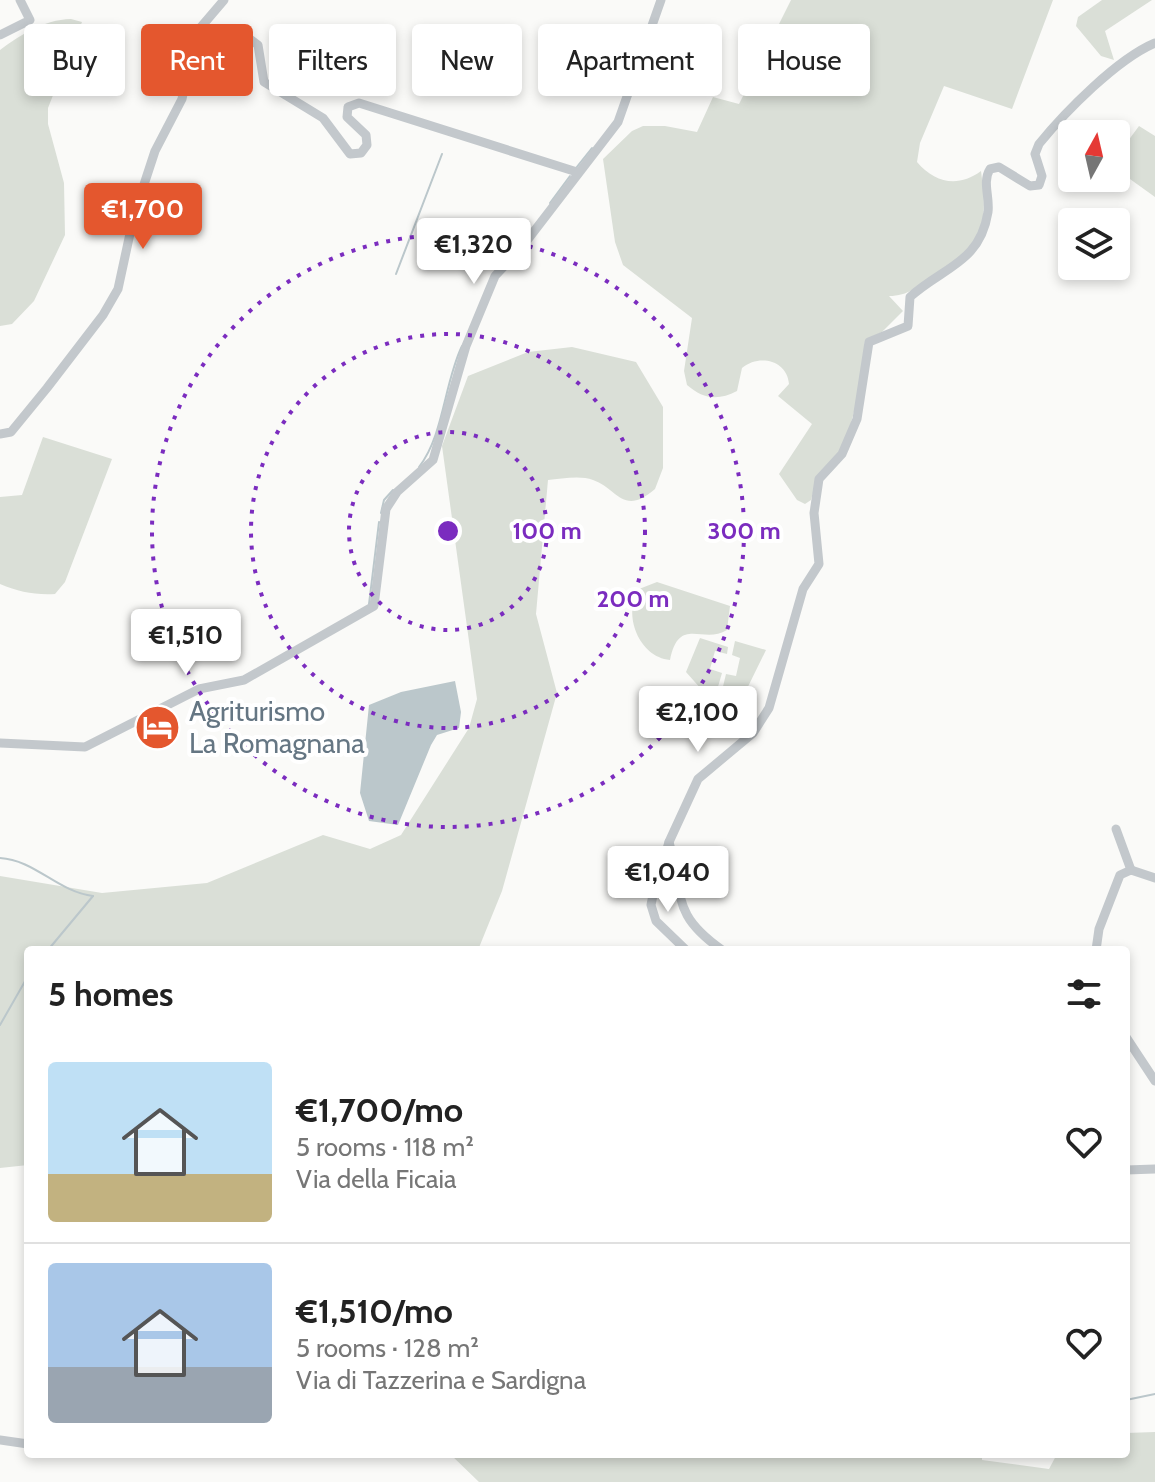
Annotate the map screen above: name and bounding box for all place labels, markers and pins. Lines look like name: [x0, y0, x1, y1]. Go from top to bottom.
pin: €1,700: [78, 183, 208, 251]
pin: €1,320: [409, 218, 539, 286]
centre of rings: [434, 517, 462, 545]
pin: €1,510: [121, 609, 251, 677]
pin: €2,100: [633, 686, 763, 754]
place label: Agriturismo La Romagnana: [189, 694, 365, 760]
hotel icon: Agriturismo La Romagnana: [134, 703, 182, 751]
pin: €1,040: [603, 846, 733, 914]

